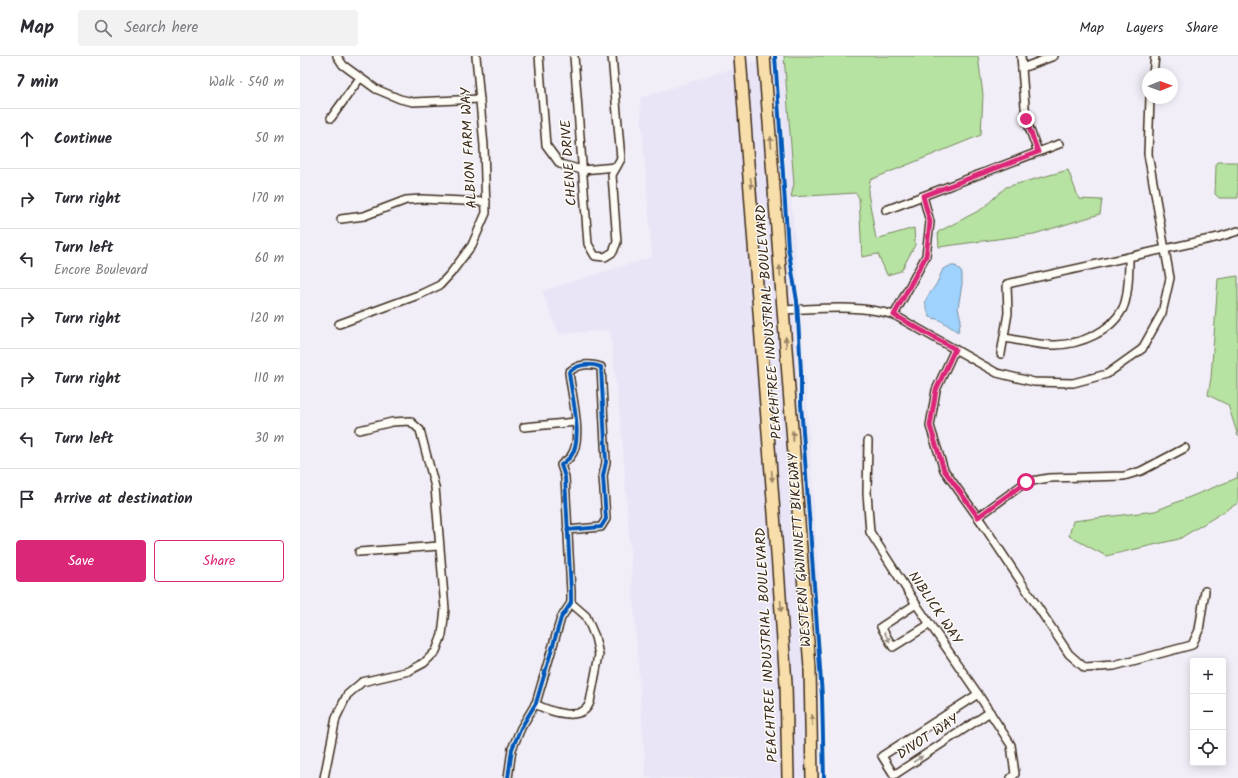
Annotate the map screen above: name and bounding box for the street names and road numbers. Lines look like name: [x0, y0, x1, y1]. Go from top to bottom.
street label: ALBION FARM WAY: [455, 86, 483, 209]
street label: CHENE DRIVE: [555, 118, 583, 207]
street label: PEACHTREE INDUSTRIAL BOULEVARD: [750, 204, 788, 440]
street label: WESTERN GWINNETT BIKEWAY: [782, 451, 818, 648]
street label: PEACHTREE INDUSTRIAL BOULEVARD: [750, 527, 784, 763]
street label: NIBLICK WAY: [902, 567, 968, 650]
street label: DIVOT WAY: [893, 708, 964, 765]

